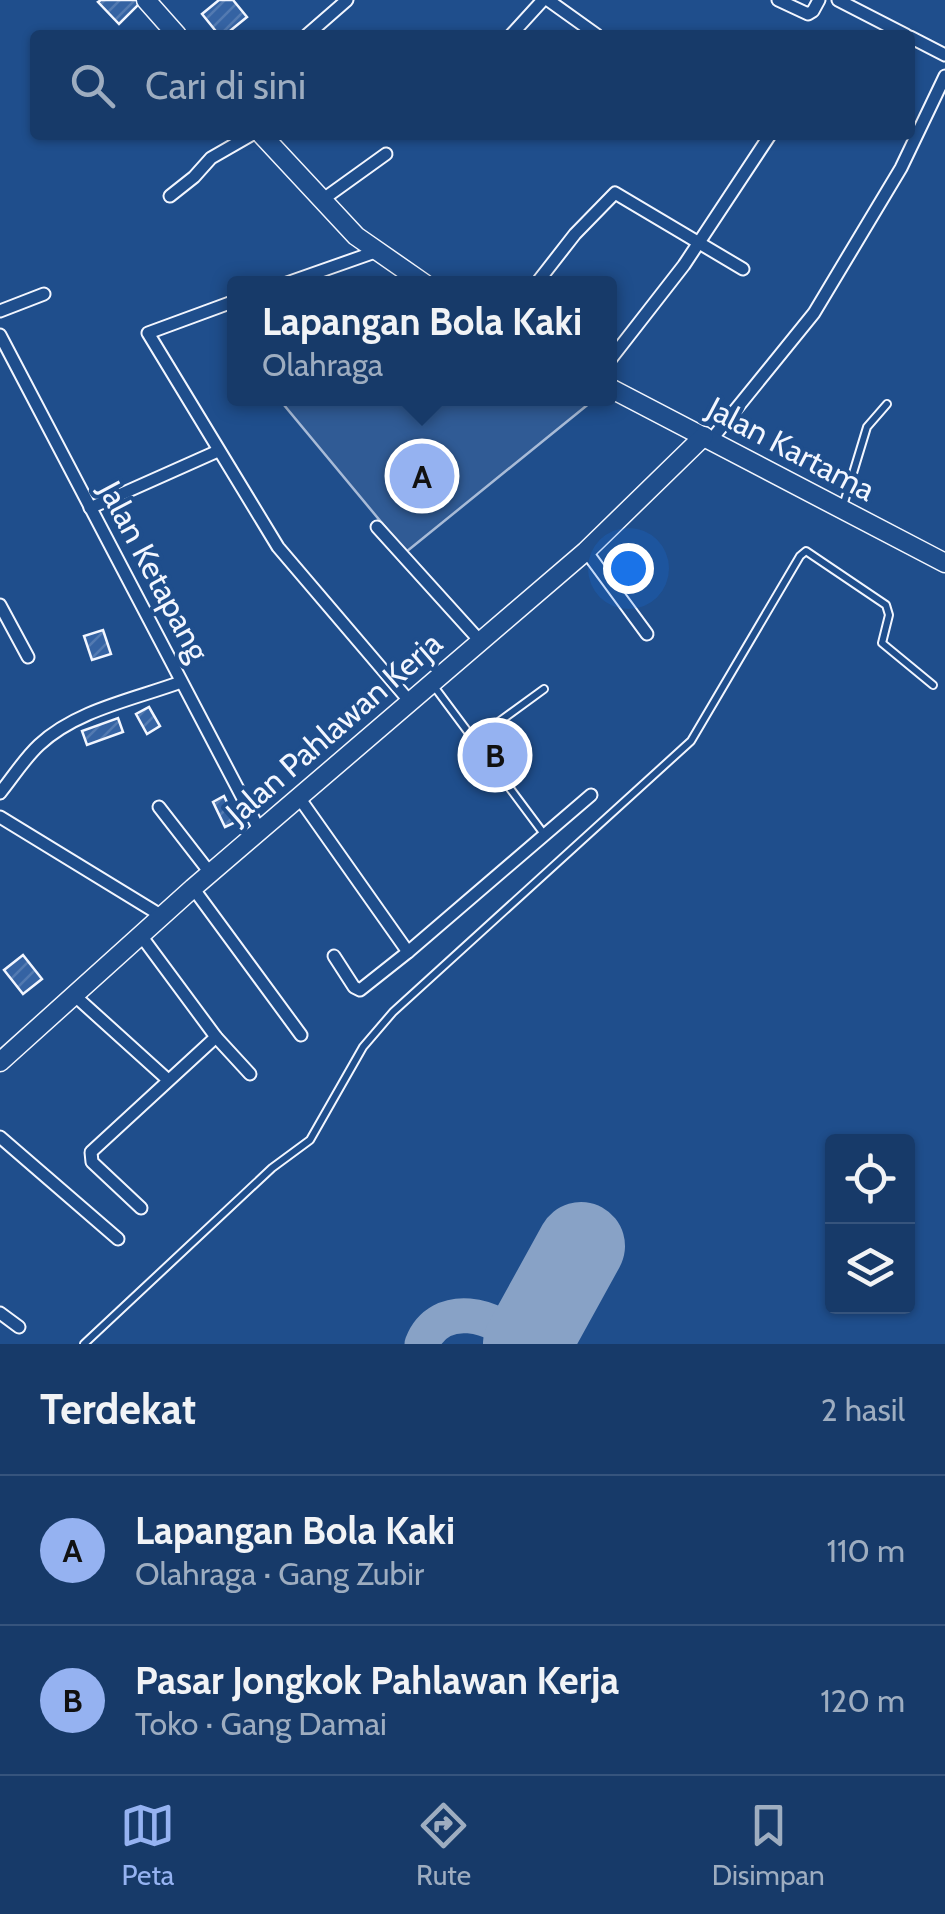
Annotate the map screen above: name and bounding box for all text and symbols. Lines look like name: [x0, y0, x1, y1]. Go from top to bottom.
search box: [30, 30, 915, 140]
icon: search: [65, 58, 120, 113]
text: Cari di sini: [145, 62, 306, 109]
popup: [227, 276, 617, 406]
text: Lapangan Bola Kaki: [262, 298, 582, 345]
text: Olahraga: [262, 345, 383, 384]
street label: Jalan Kartama: [700, 388, 882, 509]
pin: A: [390, 438, 454, 514]
street label: Jalan Ketapang: [90, 473, 219, 668]
your location: [603, 543, 654, 594]
street label: Jalan Pahlawan Kerja: [217, 623, 450, 833]
pin: B: [462, 718, 528, 792]
map controls: [825, 1134, 915, 1314]
button: locate: [825, 1134, 915, 1224]
button: layers: [825, 1224, 915, 1314]
text: Terdekat: [40, 1383, 196, 1435]
text: 2 hasil: [821, 1390, 905, 1429]
text: Lapangan Bola Kaki: [135, 1507, 455, 1554]
text: A: [62, 1531, 83, 1570]
text: 110 m: [827, 1531, 905, 1570]
text: Olahraga · Gang Zubir: [135, 1554, 424, 1593]
text: Pasar Jongkok Pahlawan Kerja: [135, 1657, 619, 1704]
text: B: [62, 1681, 83, 1720]
text: 120 m: [820, 1681, 905, 1720]
text: Toko · Gang Damai: [135, 1704, 387, 1743]
tab: Peta: [120, 1798, 175, 1892]
tab: Rute: [416, 1798, 471, 1892]
tab: Disimpan: [712, 1798, 825, 1892]

